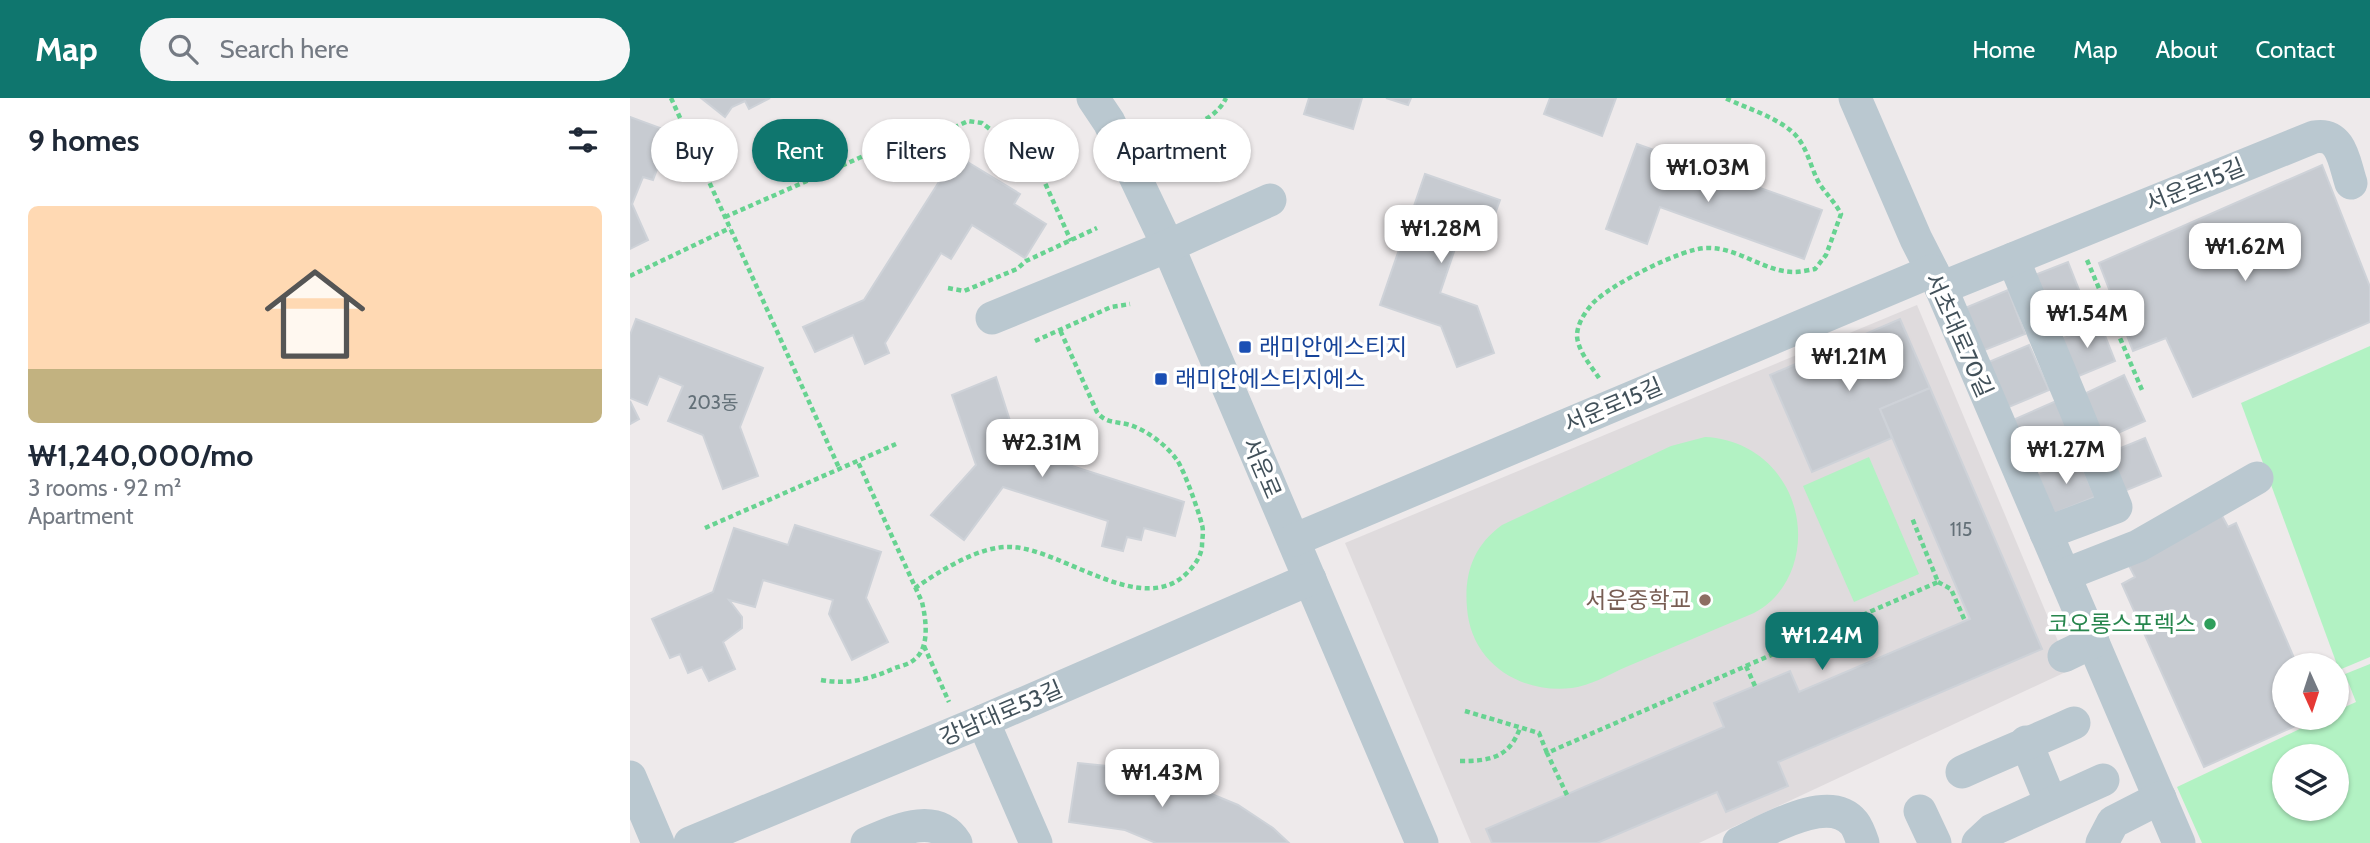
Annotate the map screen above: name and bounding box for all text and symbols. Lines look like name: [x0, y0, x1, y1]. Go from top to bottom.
search box: [140, 18, 630, 81]
text: Map: [35, 29, 98, 69]
icon: search: [164, 30, 202, 68]
text: Search here: [220, 33, 349, 65]
text: Home: [1972, 35, 2035, 64]
text: Map: [2073, 35, 2118, 64]
text: About: [2156, 35, 2218, 64]
text: Contact: [2256, 35, 2335, 64]
chip: Buy: [651, 119, 738, 182]
chip: Rent: [752, 119, 848, 182]
chip: Filters: [862, 119, 970, 182]
chip: New: [984, 119, 1079, 182]
chip: Apartment: [1093, 119, 1251, 182]
icon: filters: [564, 121, 602, 159]
text: 9 homes: [28, 122, 139, 159]
pin: ₩1.03M: [1651, 144, 1765, 204]
street label: 서운로15길: [2141, 152, 2249, 218]
text: ₩1.03M: [1666, 153, 1750, 181]
pin: ₩1.28M: [1384, 206, 1498, 265]
text: ₩1.28M: [1400, 214, 1482, 242]
pin: ₩1.62M: [2188, 223, 2302, 283]
text: ₩1.62M: [2205, 232, 2285, 260]
icon: home: [252, 251, 378, 377]
street label: 서초대로70길: [1919, 268, 1999, 402]
pin: ₩1.54M: [2030, 290, 2144, 350]
text: ₩1.54M: [2046, 299, 2128, 327]
place label: 래미안에스티지: [1259, 333, 1407, 361]
pin: ₩1.21M: [1792, 334, 1906, 393]
marker: 래미안에스티지: [1237, 339, 1253, 355]
text: ₩1.21M: [1811, 342, 1887, 370]
place label: 래미안에스티지에스: [1175, 365, 1365, 393]
marker: 래미안에스티지에스: [1153, 371, 1169, 387]
street label: 서운로15길: [1559, 372, 1667, 438]
house number: 203동: [688, 391, 738, 414]
pin: ₩2.31M: [985, 420, 1099, 479]
pin: ₩1.27M: [2009, 426, 2123, 486]
text: ₩2.31M: [1002, 428, 1082, 456]
street label: 서운로: [1237, 433, 1287, 503]
text: ₩1.27M: [2027, 435, 2105, 463]
text: ₩1,240,000/mo: [28, 437, 253, 474]
text: 3 rooms · 92 m²: [28, 474, 182, 502]
text: Apartment: [28, 502, 133, 530]
house number: 115: [1950, 518, 1972, 541]
place label: 서운중학교: [1585, 586, 1691, 614]
marker: 서운중학교: [1697, 592, 1713, 608]
place label: 코오롱스포렉스: [2048, 610, 2196, 638]
pin: ₩1.24M: [1765, 612, 1879, 672]
marker: 코오롱스포렉스: [2202, 616, 2218, 632]
text: ₩1.24M: [1781, 621, 1863, 649]
north arrow: [2272, 653, 2348, 730]
map controls: [2272, 653, 2349, 821]
street label: 강남대로53길: [935, 675, 1067, 751]
button: layers: [2272, 744, 2349, 821]
pin: ₩1.43M: [1105, 750, 1219, 809]
text: ₩1.43M: [1121, 758, 1203, 786]

